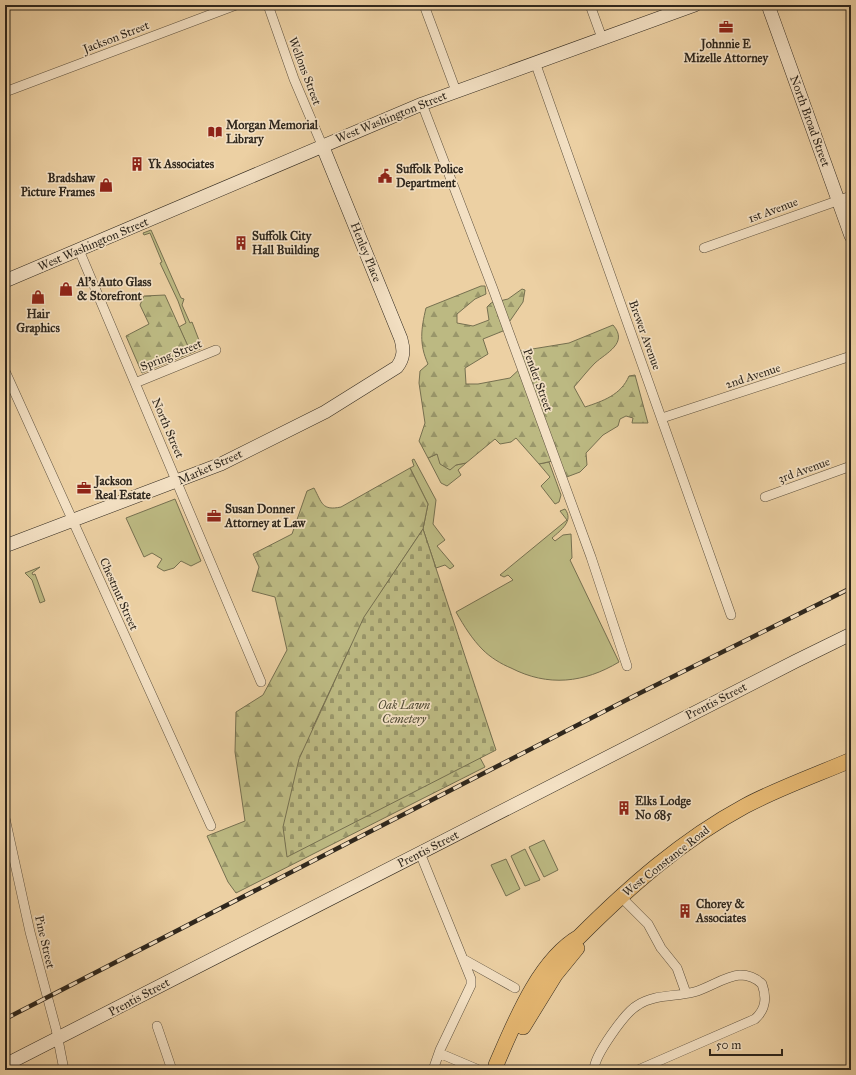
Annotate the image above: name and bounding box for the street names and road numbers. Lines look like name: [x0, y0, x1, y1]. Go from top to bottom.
street label: Jackson Street: [79, 18, 152, 58]
street label: Wellons Street: [286, 35, 325, 108]
street label: North Broad Street: [787, 73, 833, 169]
street label: West Washington Street: [333, 88, 450, 147]
street label: 1st Avenue: [746, 195, 800, 225]
street label: West Washington Street: [36, 214, 151, 275]
street label: Henley Place: [348, 220, 384, 284]
street label: Brewer Avenue: [626, 298, 664, 372]
street label: Spring Street: [138, 336, 205, 375]
street label: Pender Street: [520, 347, 556, 414]
street label: 2nd Avenue: [724, 361, 782, 391]
street label: North Street: [149, 396, 187, 461]
street label: Market Street: [176, 446, 245, 487]
street label: 3rd Avenue: [776, 454, 832, 486]
street label: Chestnut Street: [97, 556, 142, 633]
street label: Prentis Street: [683, 679, 750, 722]
street label: West Constance Road: [620, 823, 712, 899]
street label: Prentis Street: [395, 827, 462, 870]
street label: Pine Street: [32, 914, 58, 971]
street label: Prentis Street: [106, 975, 173, 1019]

